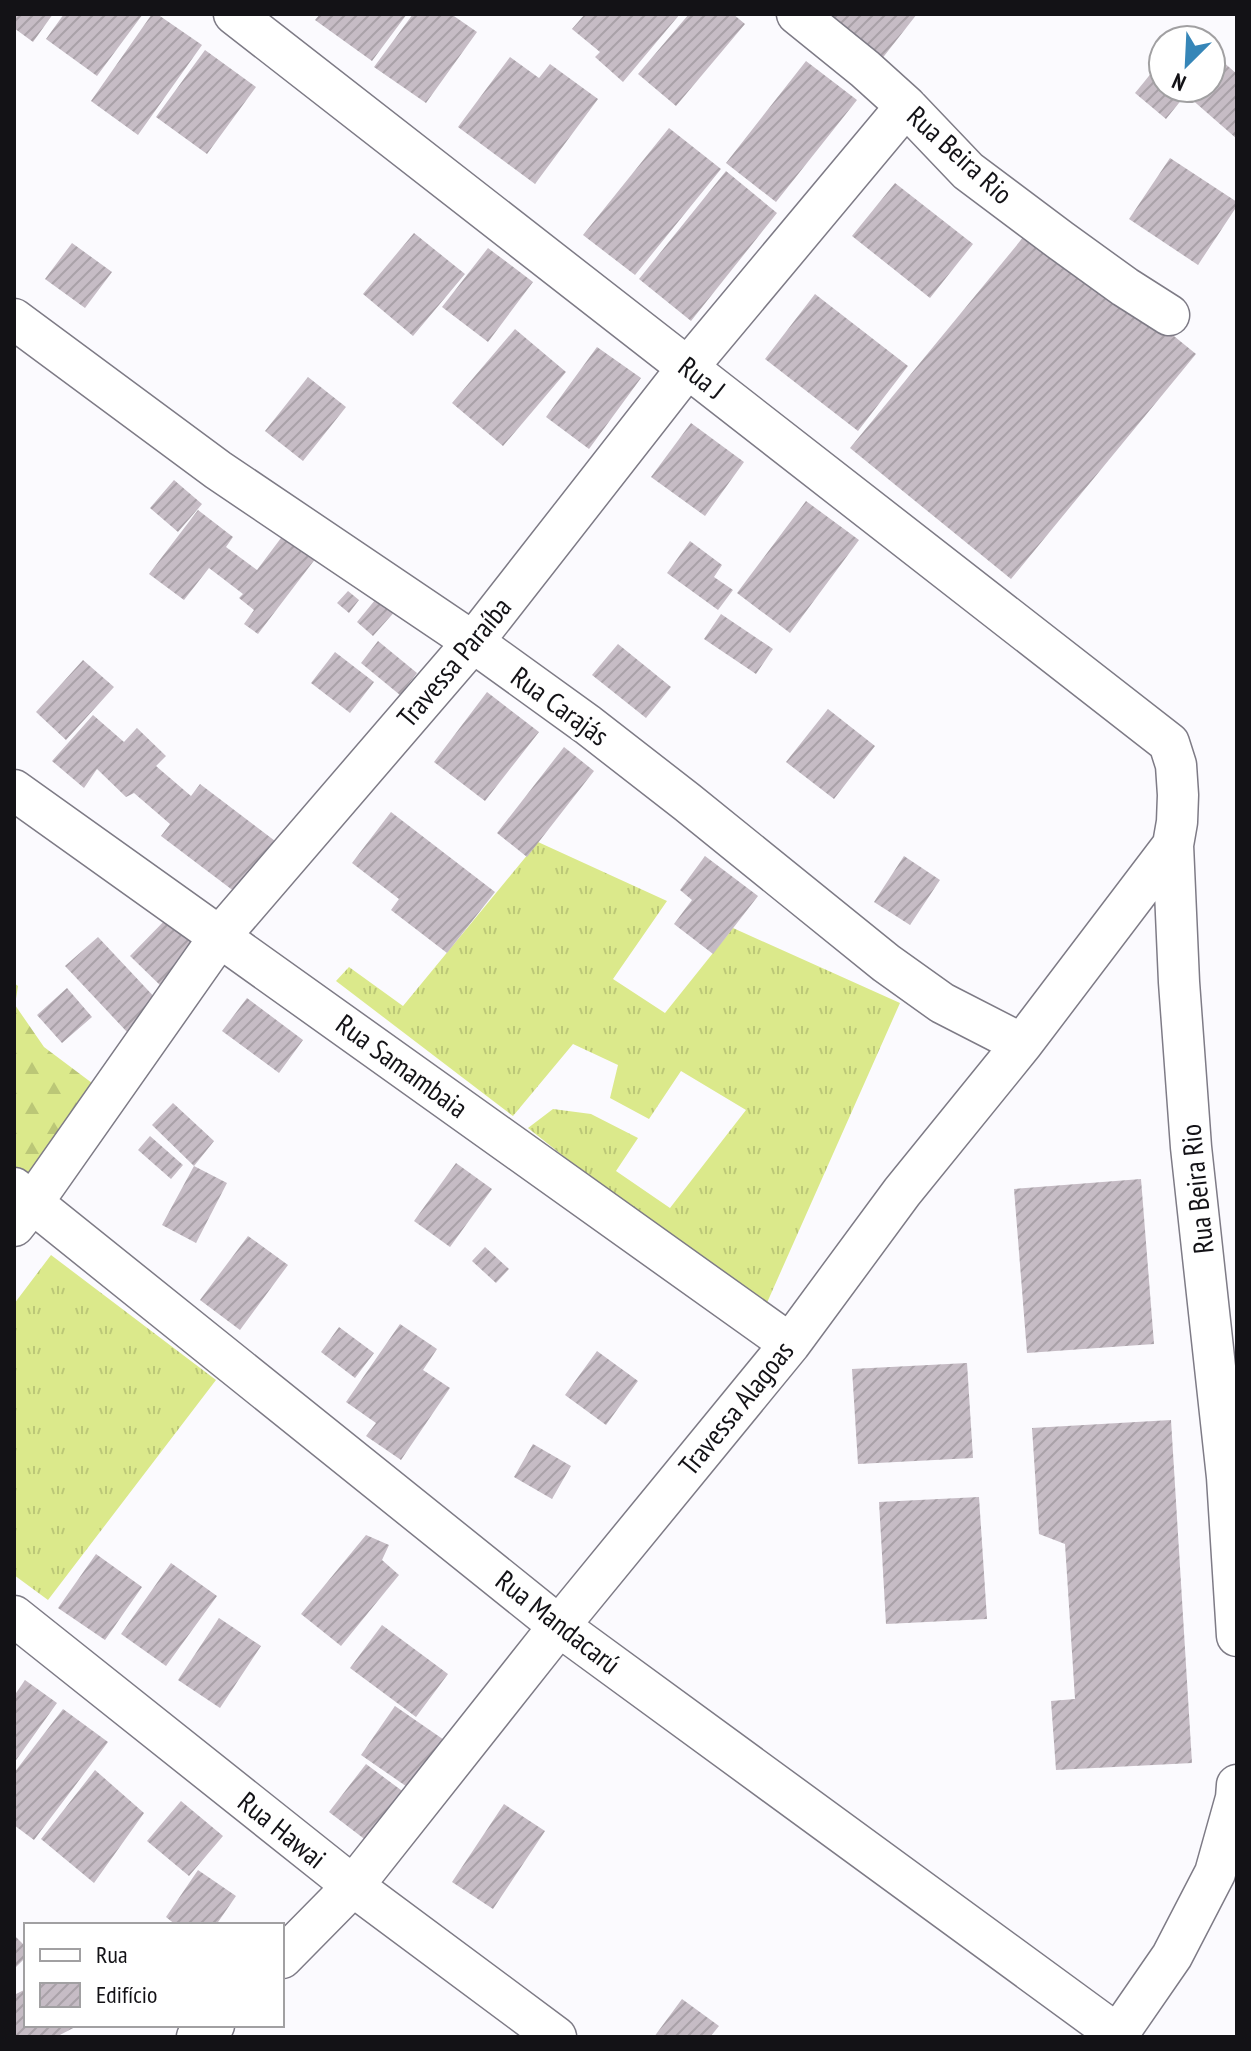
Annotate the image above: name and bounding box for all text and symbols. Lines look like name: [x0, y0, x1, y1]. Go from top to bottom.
north arrow: [1147, 24, 1227, 104]
text: N: [1168, 67, 1190, 97]
street label: Rua Beira Rio: [900, 97, 1021, 212]
street label: Rua J: [671, 348, 733, 407]
street label: Travessa Paraíba: [388, 589, 519, 734]
street label: Rua Carajás: [504, 658, 616, 753]
street label: Rua Samambaia: [329, 1005, 476, 1126]
street label: Rua Beira Rio: [1171, 1122, 1222, 1256]
street label: Travessa Alagoas: [670, 1333, 801, 1483]
street label: Rua Mandacarú: [488, 1561, 628, 1682]
street label: Rua Hawai: [231, 1783, 334, 1876]
legend: [24, 1923, 284, 2027]
text: Rua: [96, 1939, 128, 1970]
text: Edifício: [96, 1979, 157, 2010]

